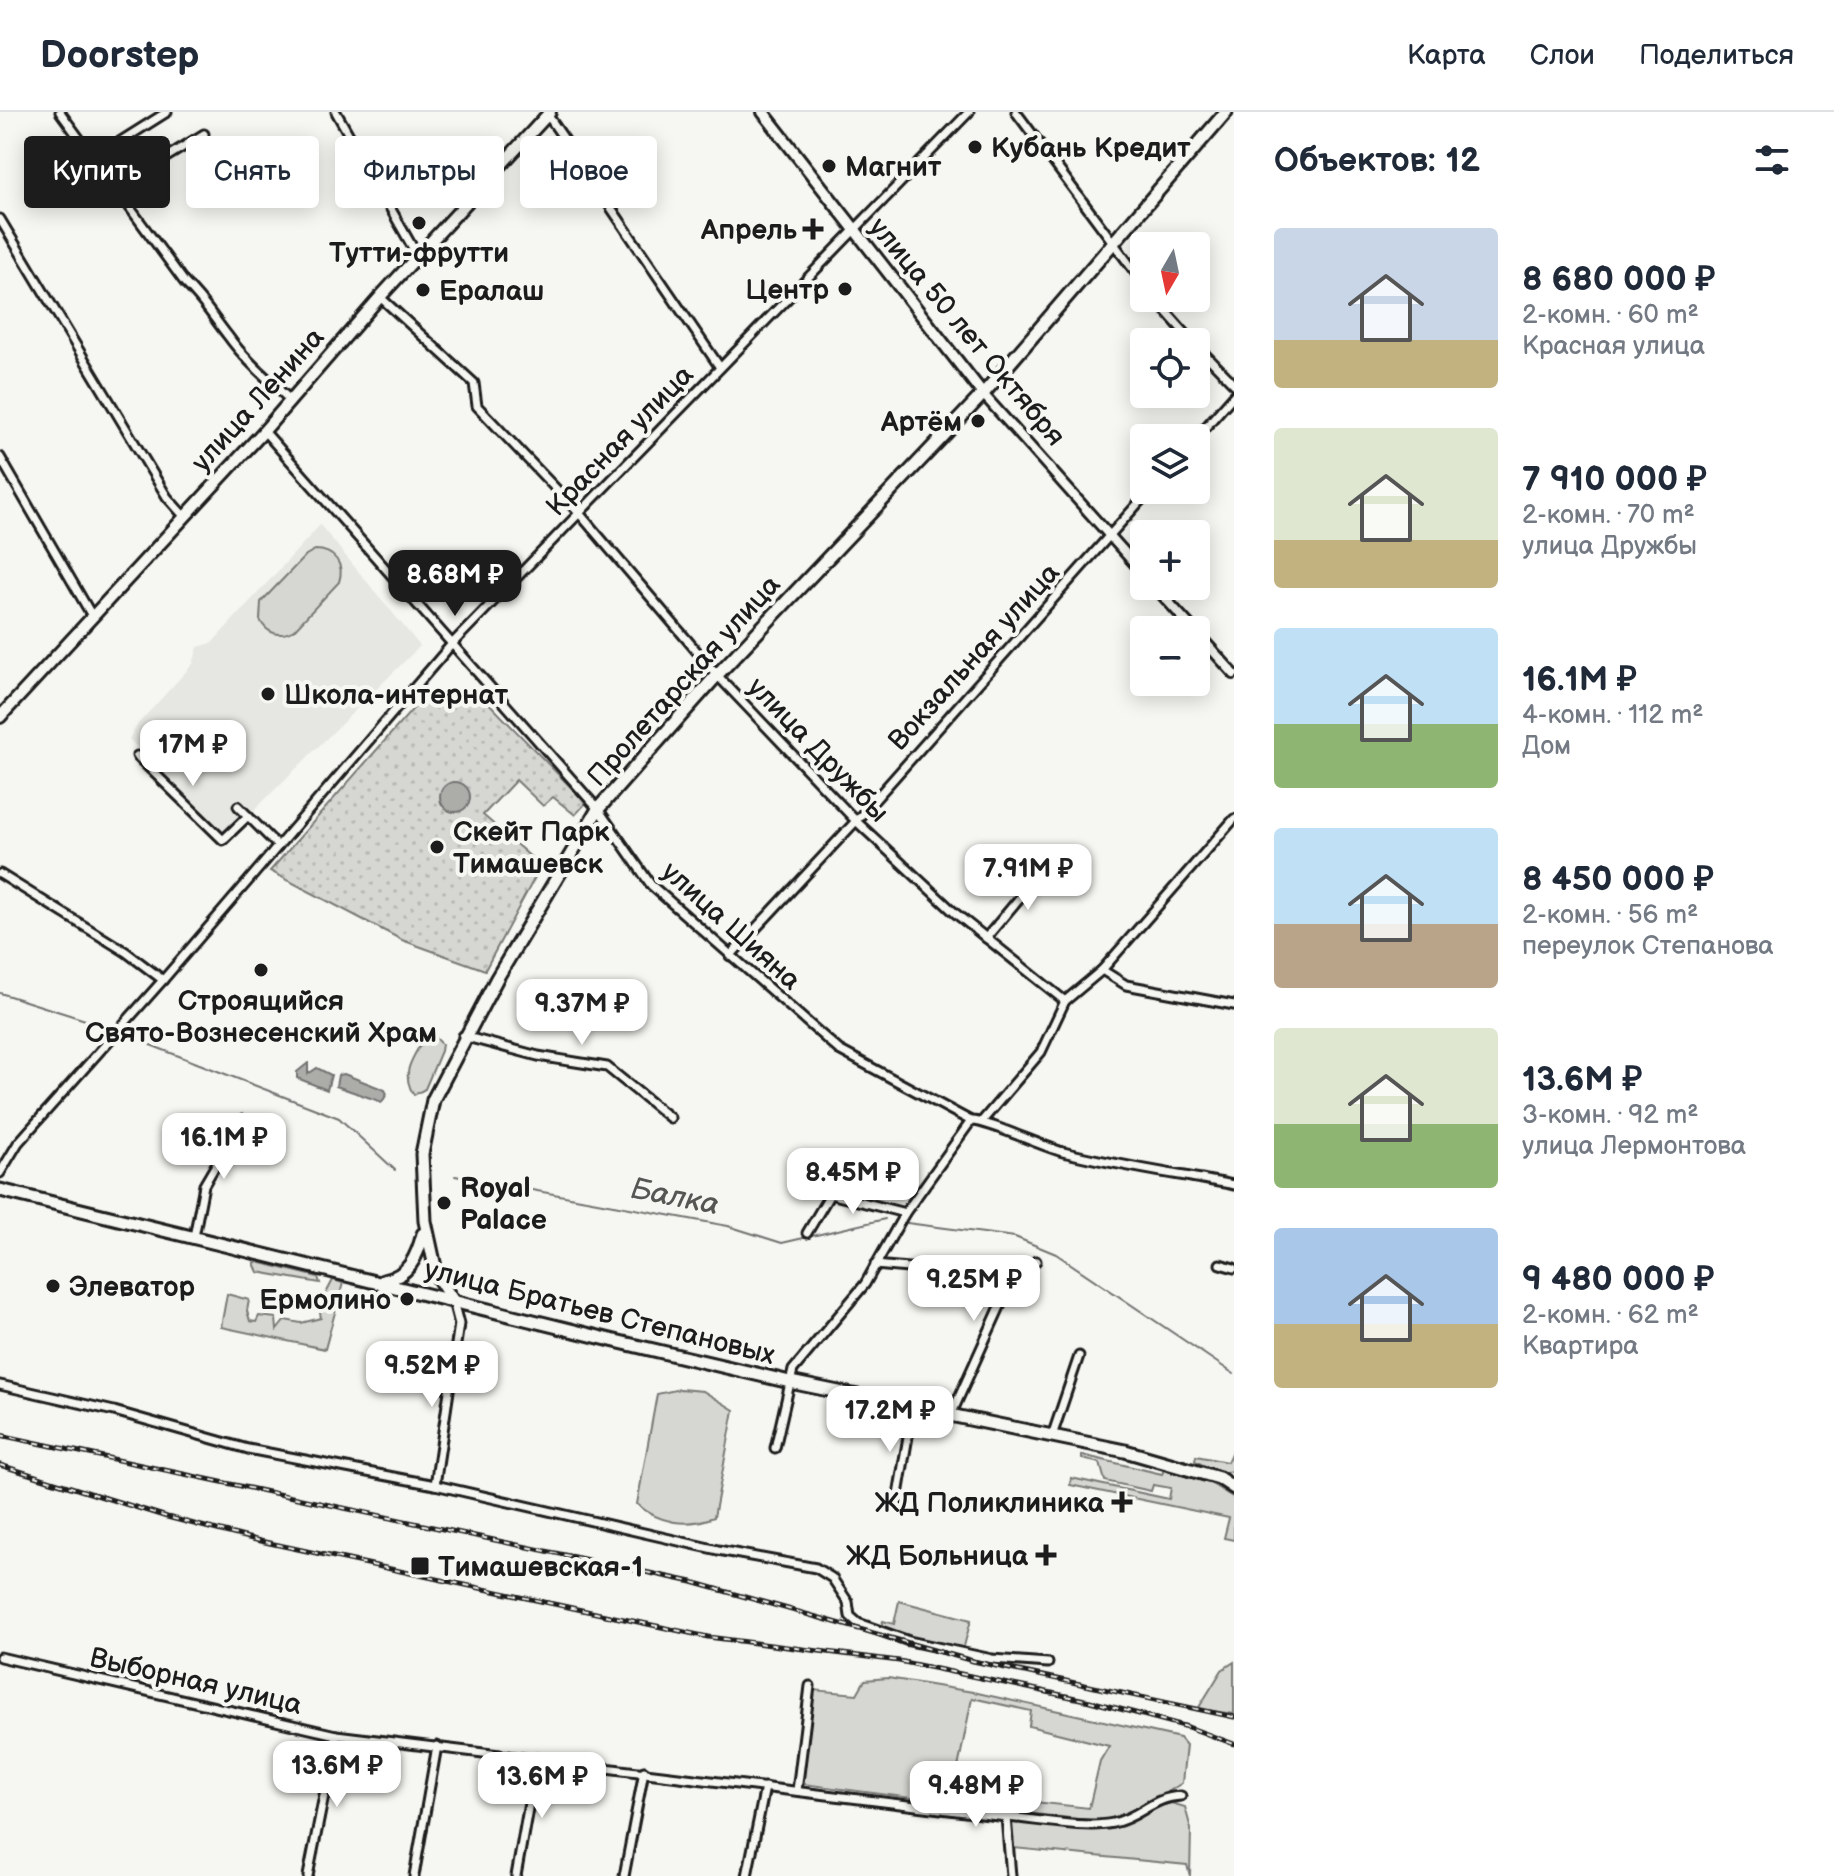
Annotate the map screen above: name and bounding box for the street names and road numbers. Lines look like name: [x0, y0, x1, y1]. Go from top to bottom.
street label: улица 50 лет Октября: [862, 211, 1072, 453]
street label: улица Ленина: [185, 321, 332, 479]
street label: Красная улица: [540, 358, 701, 523]
street label: Вокзальная улица: [882, 556, 1067, 757]
street label: Пролетарская улица: [581, 568, 788, 793]
street label: улица Дружбы: [741, 671, 895, 829]
street label: улица Шияна: [655, 855, 808, 997]
street label: улица Братьев Степановых: [421, 1253, 778, 1372]
street label: Выборная улица: [86, 1641, 305, 1722]

